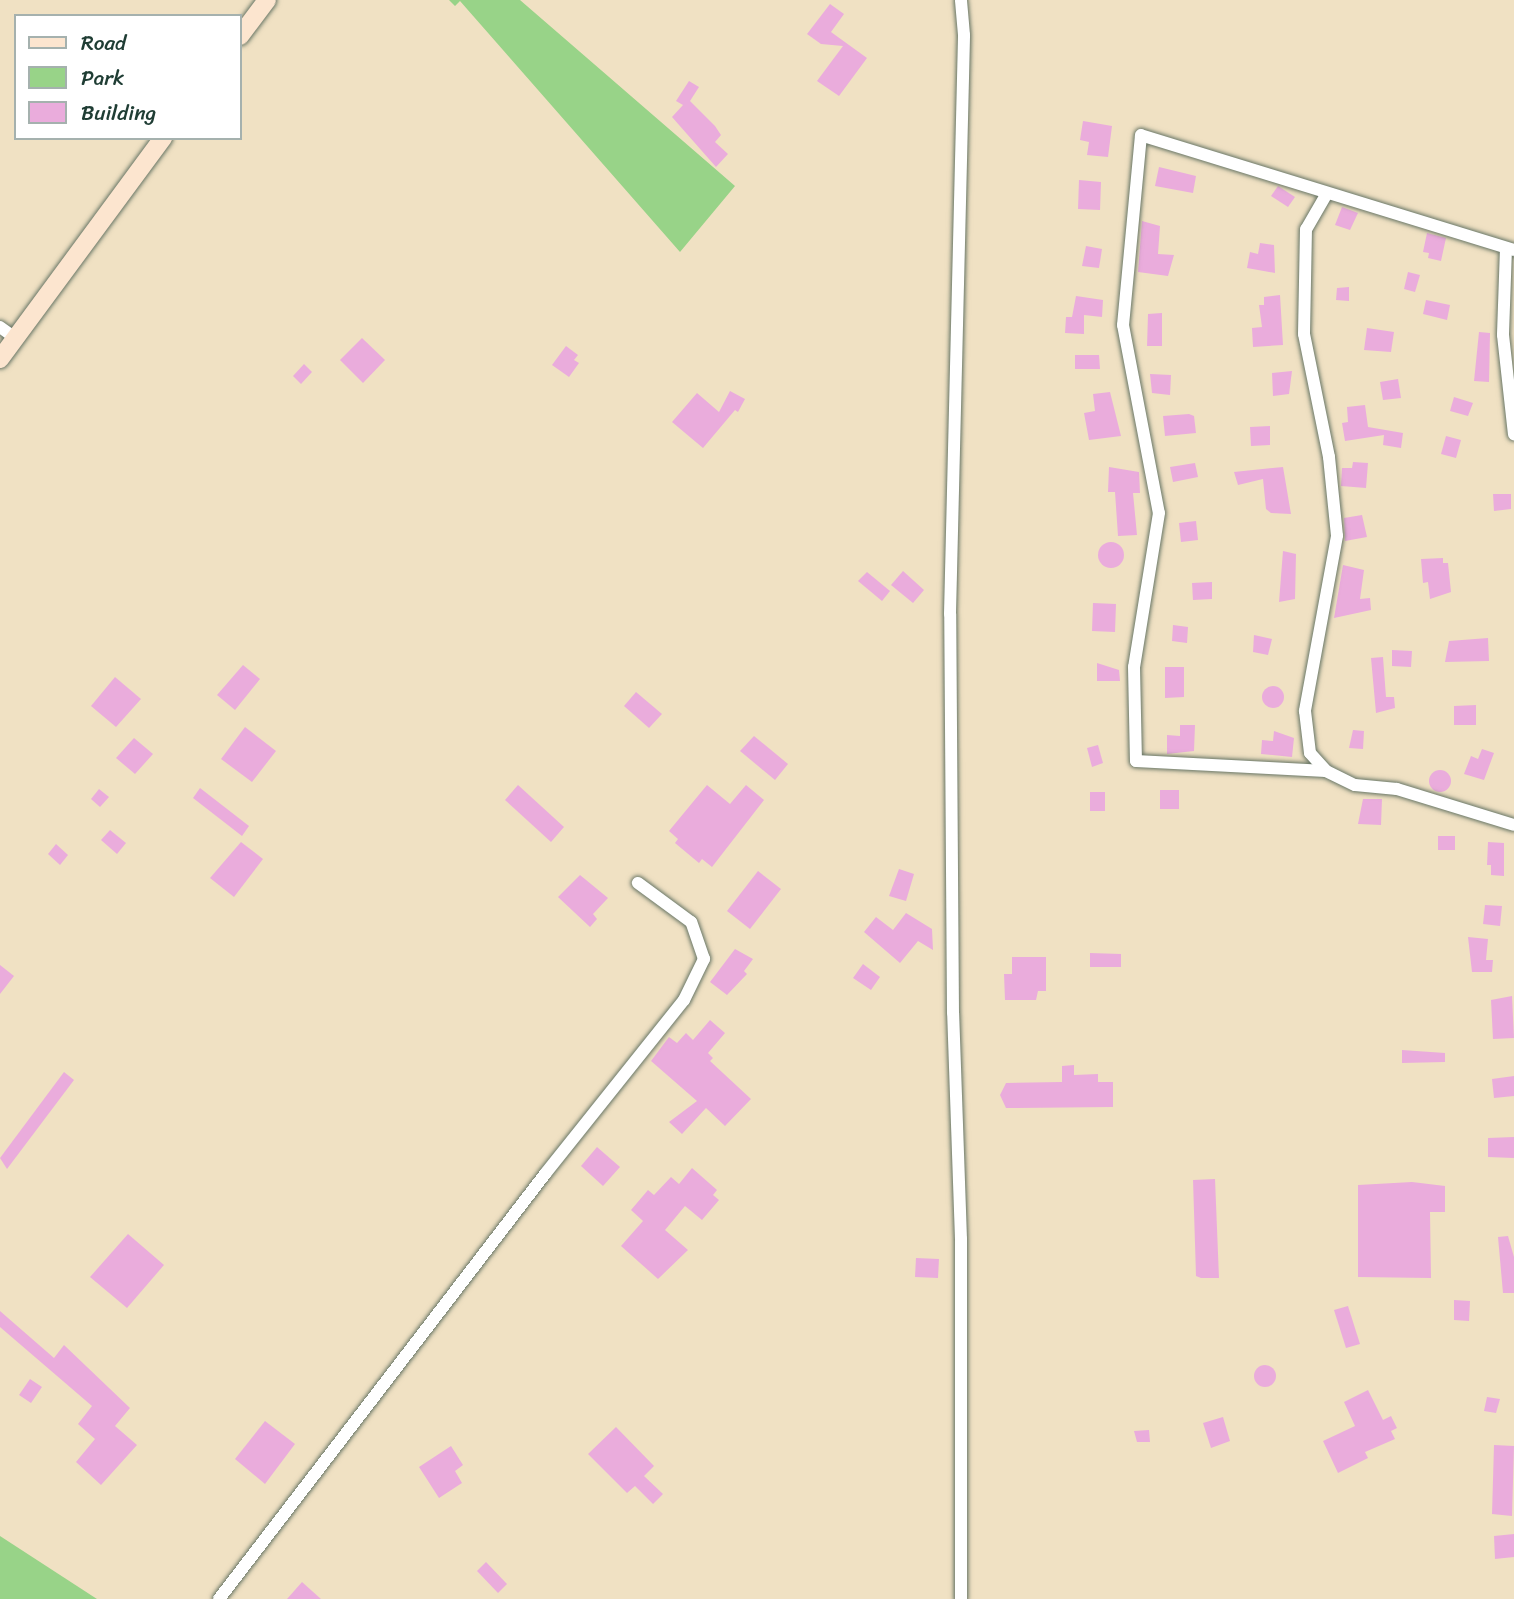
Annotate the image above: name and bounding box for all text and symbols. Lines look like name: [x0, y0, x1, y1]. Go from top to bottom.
legend: [14, 14, 242, 140]
text: Road: [81, 24, 126, 62]
text: Park: [81, 59, 124, 97]
text: Building: [81, 94, 156, 132]

